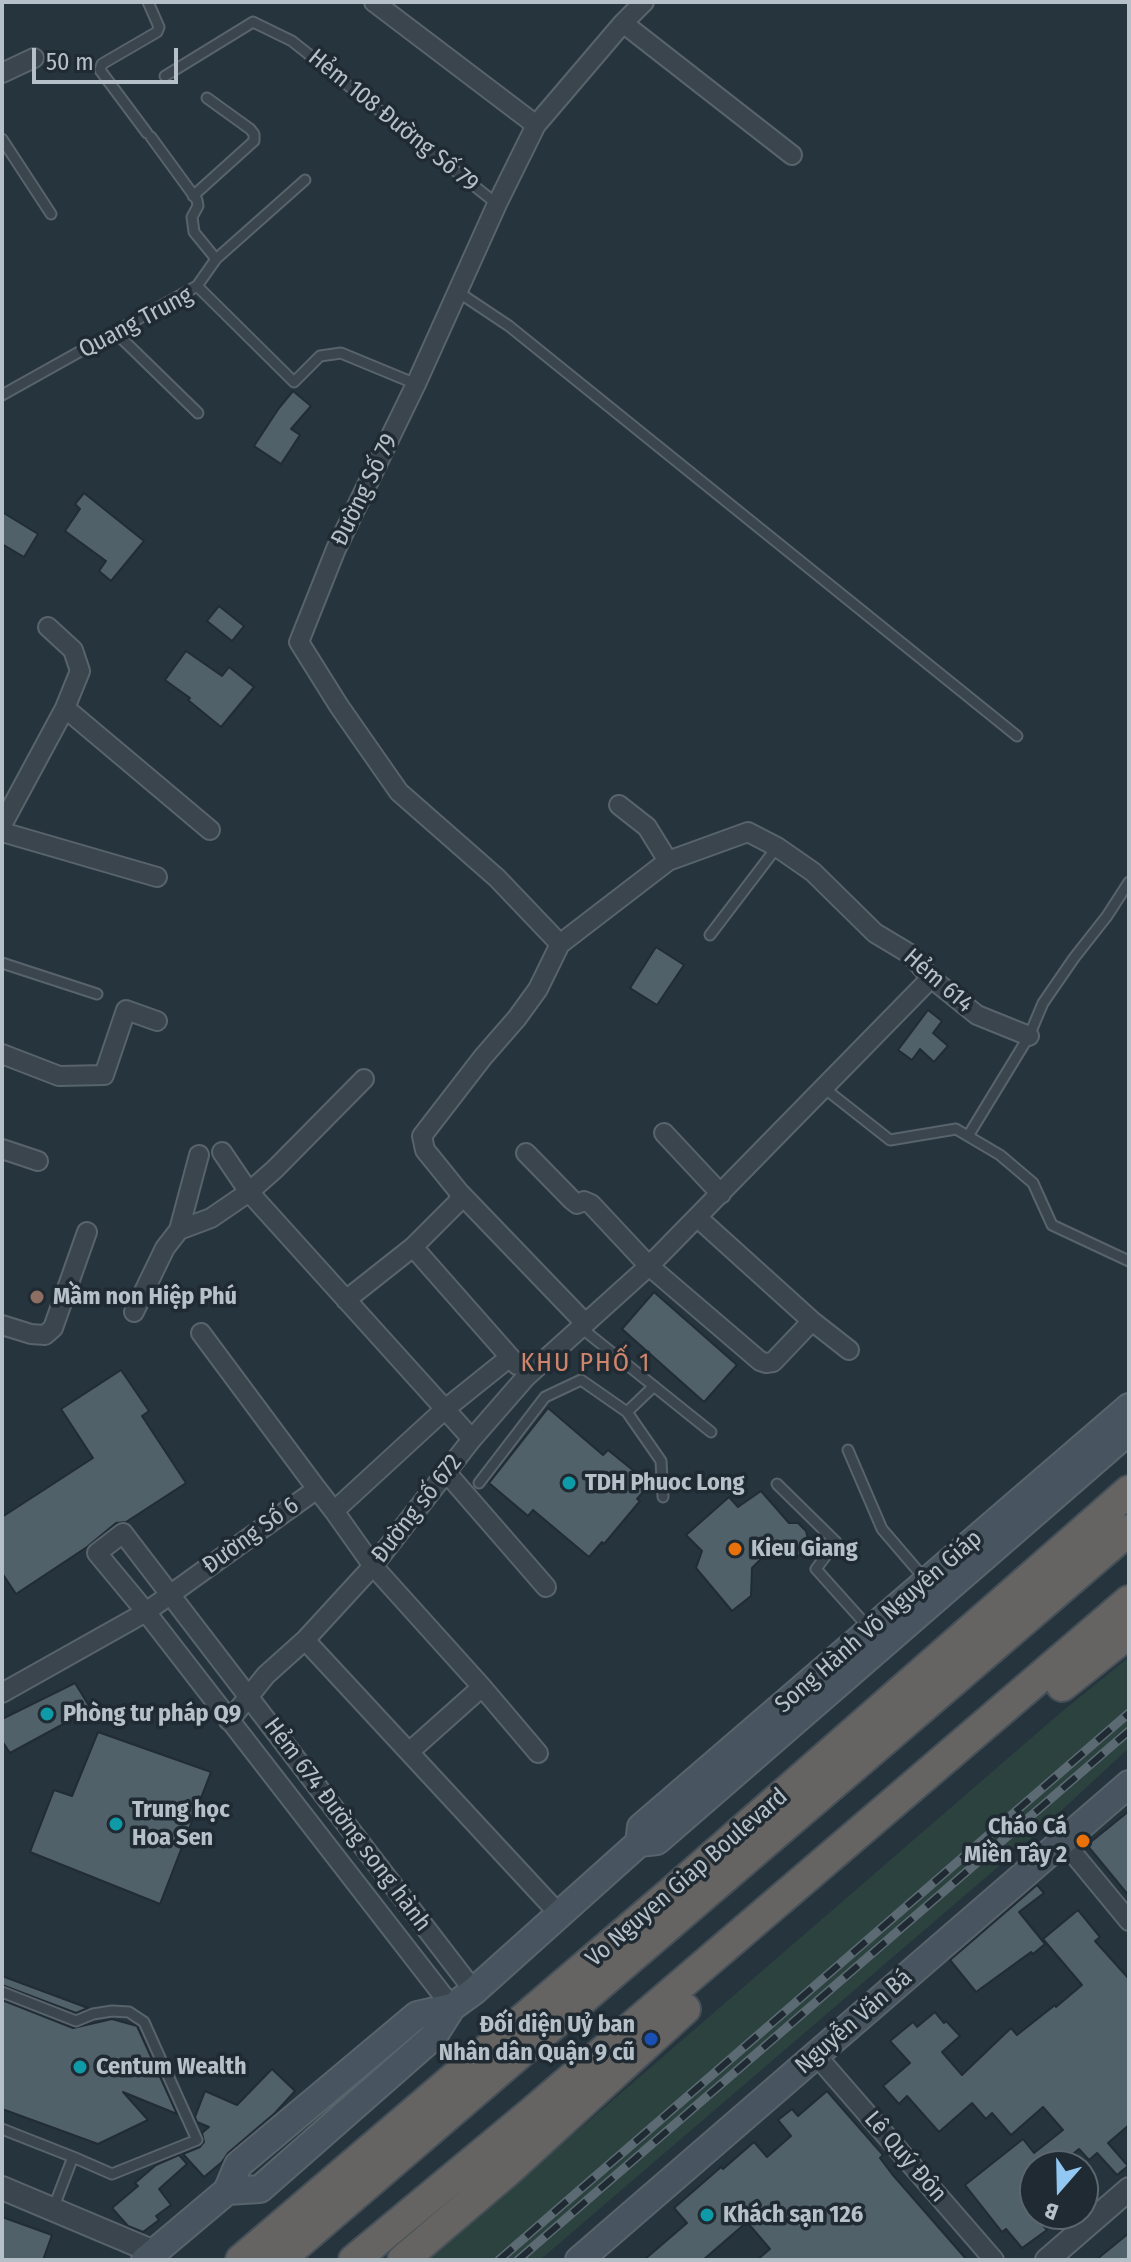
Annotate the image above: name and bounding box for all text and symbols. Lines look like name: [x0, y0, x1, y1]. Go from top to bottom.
scale bar: [36, 32, 182, 82]
street label: Hẻm 108 Đường Số 79: [302, 43, 484, 199]
text: 50 m: [46, 48, 94, 76]
street label: Quang Trung: [74, 281, 198, 365]
street label: Đường Số 79: [326, 429, 404, 551]
street label: Hẻm 614: [897, 943, 979, 1019]
place label: Mầm non Hiệp Phú: [53, 1283, 237, 1311]
marker: Mầm non Hiệp Phú: [28, 1288, 46, 1306]
district label: KHU PHỐ 1: [521, 1348, 651, 1380]
street label: Đường số 672: [366, 1449, 468, 1569]
place label: TDH Phuoc Long: [585, 1469, 744, 1497]
marker: TDH Phuoc Long: [560, 1474, 578, 1492]
street label: Đường Số 6: [197, 1492, 305, 1580]
street label: Song Hành Võ Nguyên Giáp: [770, 1524, 988, 1720]
place label: Kieu Giang: [751, 1535, 858, 1563]
marker: Kieu Giang: [726, 1540, 744, 1558]
place label: Phòng tư pháp Q9: [63, 1700, 241, 1728]
marker: Phòng tư pháp Q9: [38, 1705, 56, 1723]
street label: Hẻm 674 Đường song hành: [257, 1713, 437, 1937]
street label: Vo Nguyen Giap Boulevard: [580, 1783, 794, 1973]
place label: Trung học Hoa Sen: [132, 1796, 230, 1852]
place label: Cháo Cá Miền Tây 2: [964, 1813, 1067, 1869]
marker: Trung học Hoa Sen: [107, 1815, 125, 1833]
marker: Cháo Cá Miền Tây 2: [1074, 1832, 1092, 1850]
street label: Nguyễn Văn Bá: [790, 1964, 918, 2080]
place label: Đối diện Uỷ ban Nhân dân Quận 9 cũ: [439, 2011, 635, 2067]
marker: Đối diện Uỷ ban Nhân dân Quận 9 cũ: [642, 2030, 660, 2048]
place label: Centum Wealth: [96, 2053, 247, 2081]
marker: Centum Wealth: [71, 2058, 89, 2076]
street label: Lê Quý Đôn: [858, 2106, 952, 2208]
north arrow: [1019, 2150, 1099, 2230]
text: B: [1041, 2196, 1062, 2226]
place label: Khách sạn 126: [723, 2201, 863, 2229]
marker: Khách sạn 126: [698, 2206, 716, 2224]

